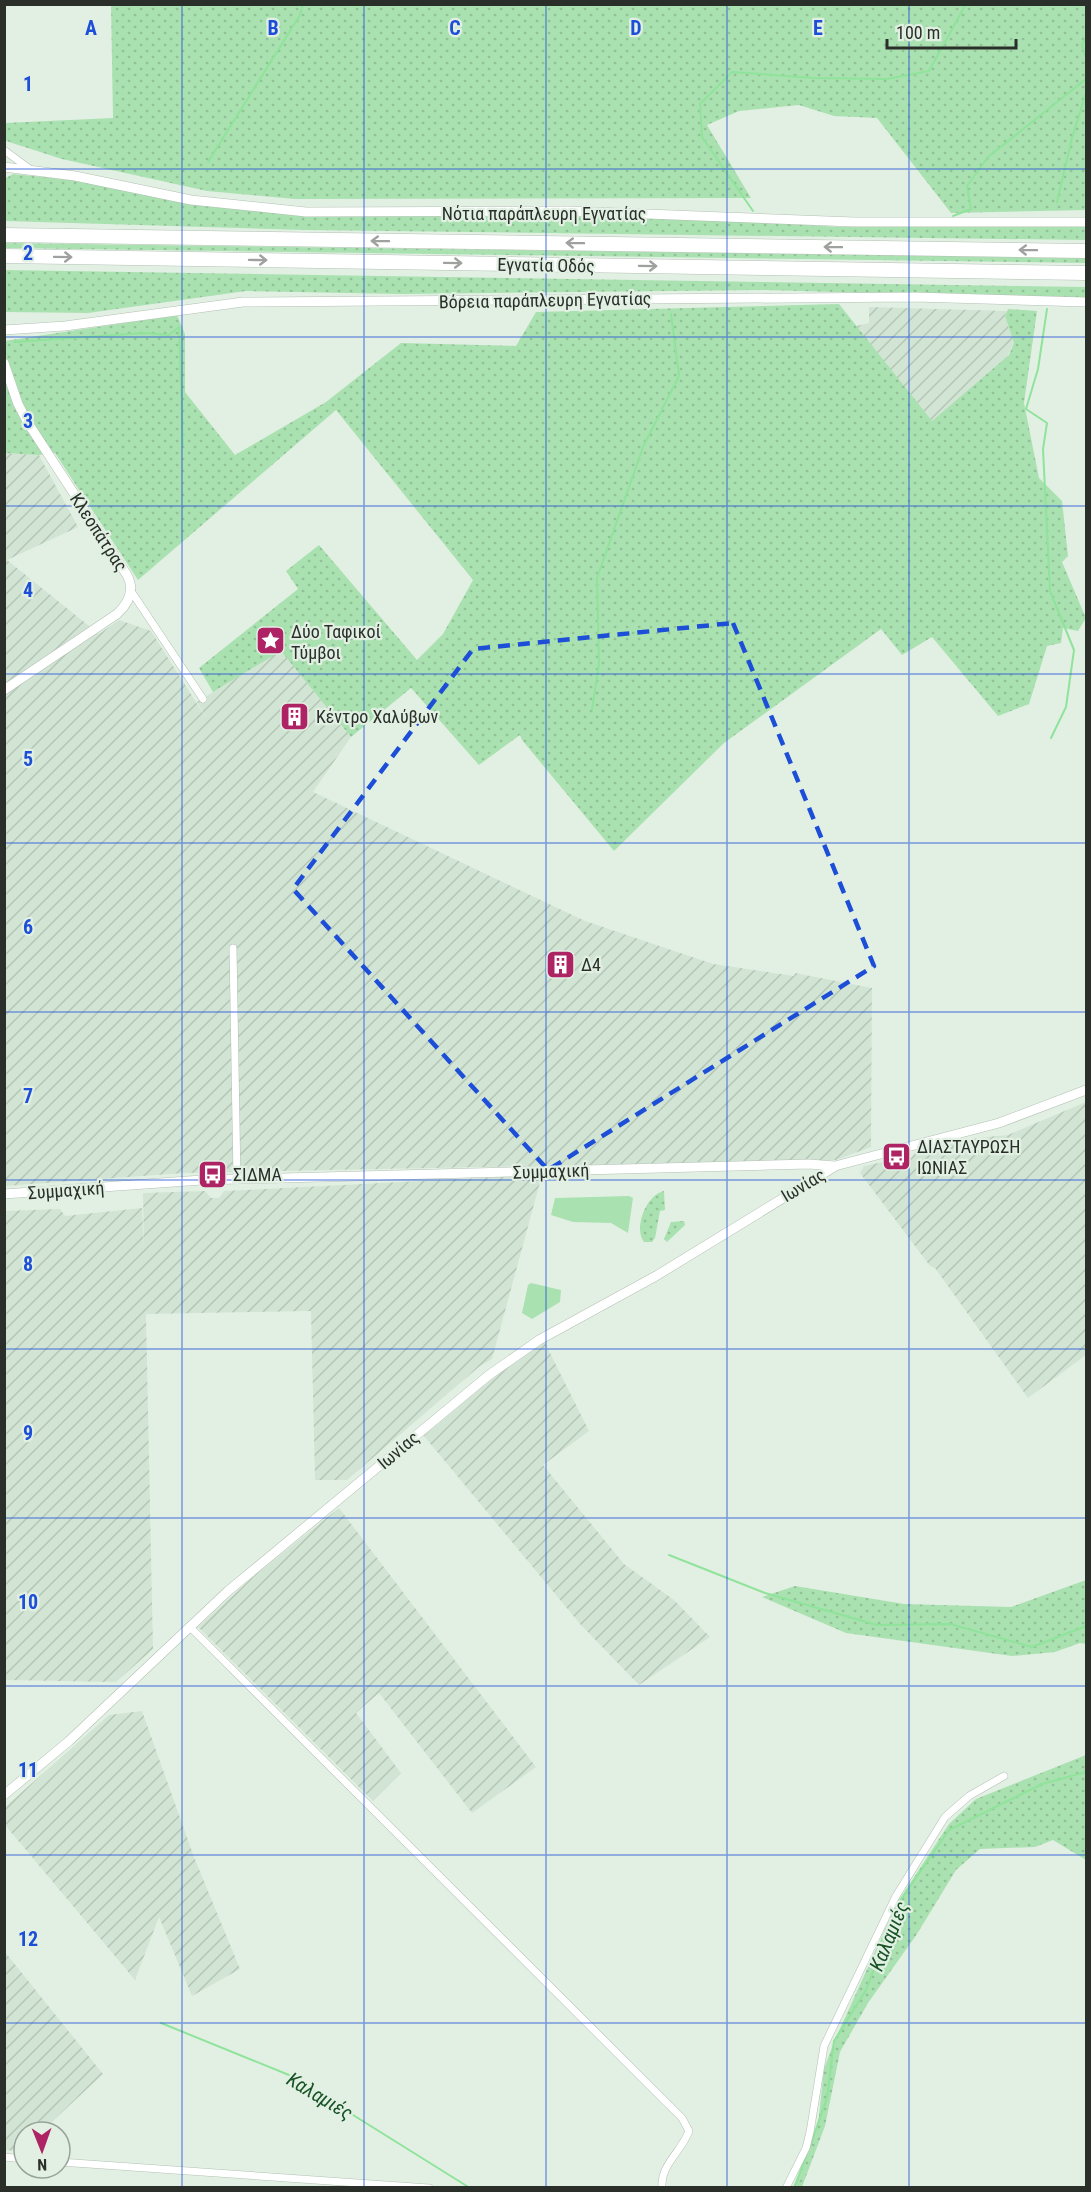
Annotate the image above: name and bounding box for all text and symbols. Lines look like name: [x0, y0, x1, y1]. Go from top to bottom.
scale bar: [887, 12, 1016, 50]
text: A: [85, 16, 97, 40]
text: B: [267, 16, 279, 40]
text: C: [449, 16, 461, 40]
text: D: [630, 16, 642, 40]
text: E: [813, 16, 823, 40]
text: 100 m: [896, 22, 940, 43]
text: 1: [23, 72, 33, 96]
street label: Νότια παράπλευρη Εγνατίας: [442, 203, 646, 224]
one-way arrow: [371, 235, 391, 246]
one-way arrow: [566, 237, 586, 249]
text: 2: [23, 241, 33, 265]
one-way arrow: [824, 241, 844, 253]
one-way arrow: [1019, 244, 1039, 256]
one-way arrow: [52, 251, 72, 263]
one-way arrow: [247, 254, 267, 266]
street label: Εγνατία Οδός: [497, 254, 595, 276]
one-way arrow: [442, 258, 462, 269]
one-way arrow: [637, 261, 657, 272]
street label: Βόρεια παράπλευρη Εγνατίας: [439, 288, 651, 312]
text: 3: [23, 409, 33, 433]
street label: Κλεοπάτρας: [66, 489, 132, 575]
text: 4: [23, 578, 33, 602]
place label: Δύο Ταφικοί Τύμβοι: [291, 621, 381, 663]
place icon: Δύο Ταφικοί Τύμβοι: [254, 625, 286, 657]
building icon: Κέντρο Χαλύβων: [279, 700, 311, 732]
place label: Κέντρο Χαλύβων: [316, 706, 439, 727]
text: 5: [23, 747, 33, 771]
text: 6: [23, 915, 33, 939]
building icon: Δ4: [544, 948, 576, 980]
place label: Δ4: [581, 954, 601, 975]
text: 7: [23, 1084, 33, 1108]
place label: ΔΙΑΣΤΑΥΡΩΣΗ ΙΩΝΙΑΣ: [917, 1136, 1021, 1178]
bus stop icon: ΔΙΑΣΤΑΥΡΩΣΗ ΙΩΝΙΑΣ: [880, 1140, 912, 1172]
bus stop icon: ΣΙΔΜΑ: [196, 1158, 228, 1190]
street label: Συμμαχική: [512, 1159, 590, 1183]
place label: ΣΙΔΜΑ: [233, 1164, 283, 1185]
street label: Ιωνίας: [777, 1164, 829, 1206]
street label: Συμμαχική: [27, 1177, 105, 1203]
text: 8: [23, 1252, 33, 1276]
text: 9: [23, 1421, 33, 1445]
street label: Ιωνίας: [373, 1427, 423, 1473]
text: 10: [18, 1590, 38, 1614]
text: 11: [18, 1758, 38, 1782]
water label: Καλαμιές: [864, 1898, 914, 1974]
text: 12: [18, 1927, 38, 1951]
water label: Καλαμιές: [283, 2067, 357, 2125]
north arrow: [12, 2120, 72, 2180]
text: N: [37, 2155, 47, 2174]

